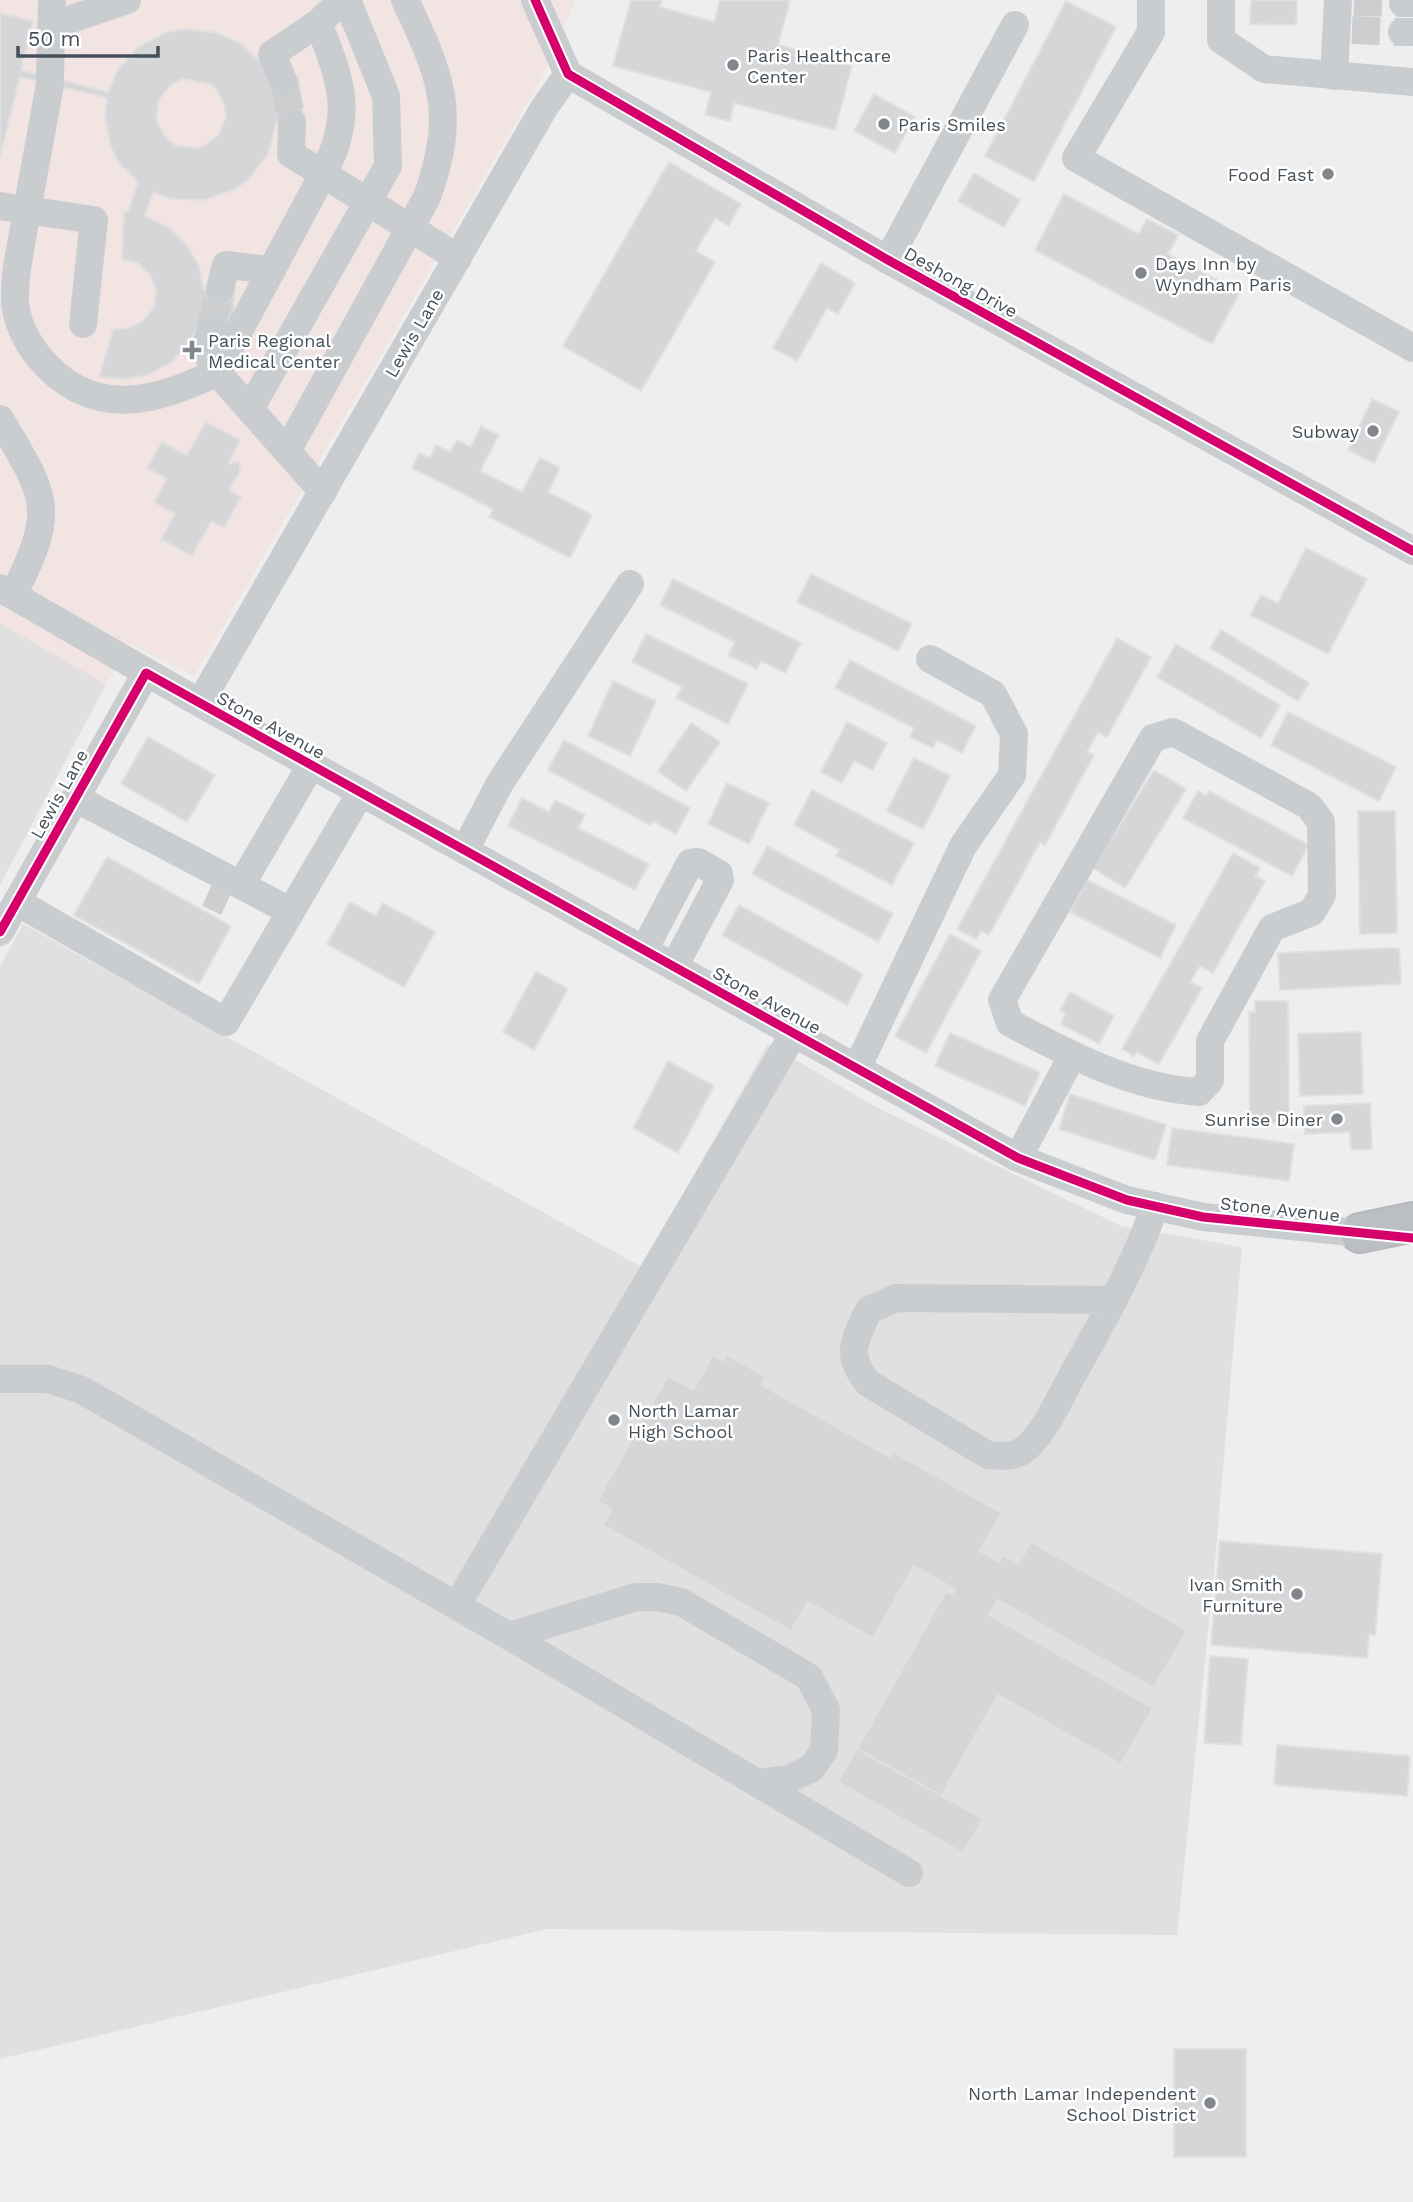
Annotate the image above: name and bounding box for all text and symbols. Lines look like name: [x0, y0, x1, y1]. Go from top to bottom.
scale bar: [18, 14, 158, 58]
text: 50 m: [28, 26, 80, 51]
place label: Paris Healthcare Center: [747, 45, 891, 87]
marker: Paris Healthcare Center: [725, 57, 741, 73]
place label: Paris Smiles: [898, 114, 1006, 135]
marker: Paris Smiles: [876, 116, 892, 132]
place label: Food Fast: [1228, 164, 1314, 185]
marker: Food Fast: [1320, 166, 1336, 182]
street label: Deshong Drive: [901, 242, 1021, 322]
place label: Days Inn by Wyndham Paris: [1155, 253, 1291, 295]
marker: Days Inn by Wyndham Paris: [1133, 265, 1149, 281]
street label: Lewis Lane: [380, 285, 448, 381]
place label: Paris Regional Medical Center: [208, 330, 340, 372]
marker: Paris Regional Medical Center: [182, 340, 202, 360]
place label: Subway: [1292, 421, 1360, 442]
marker: Subway: [1365, 423, 1381, 439]
street label: Stone Avenue: [213, 687, 329, 763]
street label: Lewis Lane: [26, 746, 92, 842]
street label: Stone Avenue: [709, 962, 825, 1038]
place label: Sunrise Diner: [1205, 1109, 1323, 1130]
marker: Sunrise Diner: [1329, 1111, 1345, 1127]
street label: Stone Avenue: [1219, 1192, 1341, 1226]
place label: North Lamar High School: [628, 1400, 739, 1442]
marker: North Lamar High School: [606, 1412, 622, 1428]
place label: Ivan Smith Furniture: [1189, 1574, 1283, 1616]
marker: Ivan Smith Furniture: [1289, 1586, 1305, 1602]
place label: North Lamar Independent School District: [968, 2083, 1196, 2125]
marker: North Lamar Independent School District: [1202, 2095, 1218, 2111]

